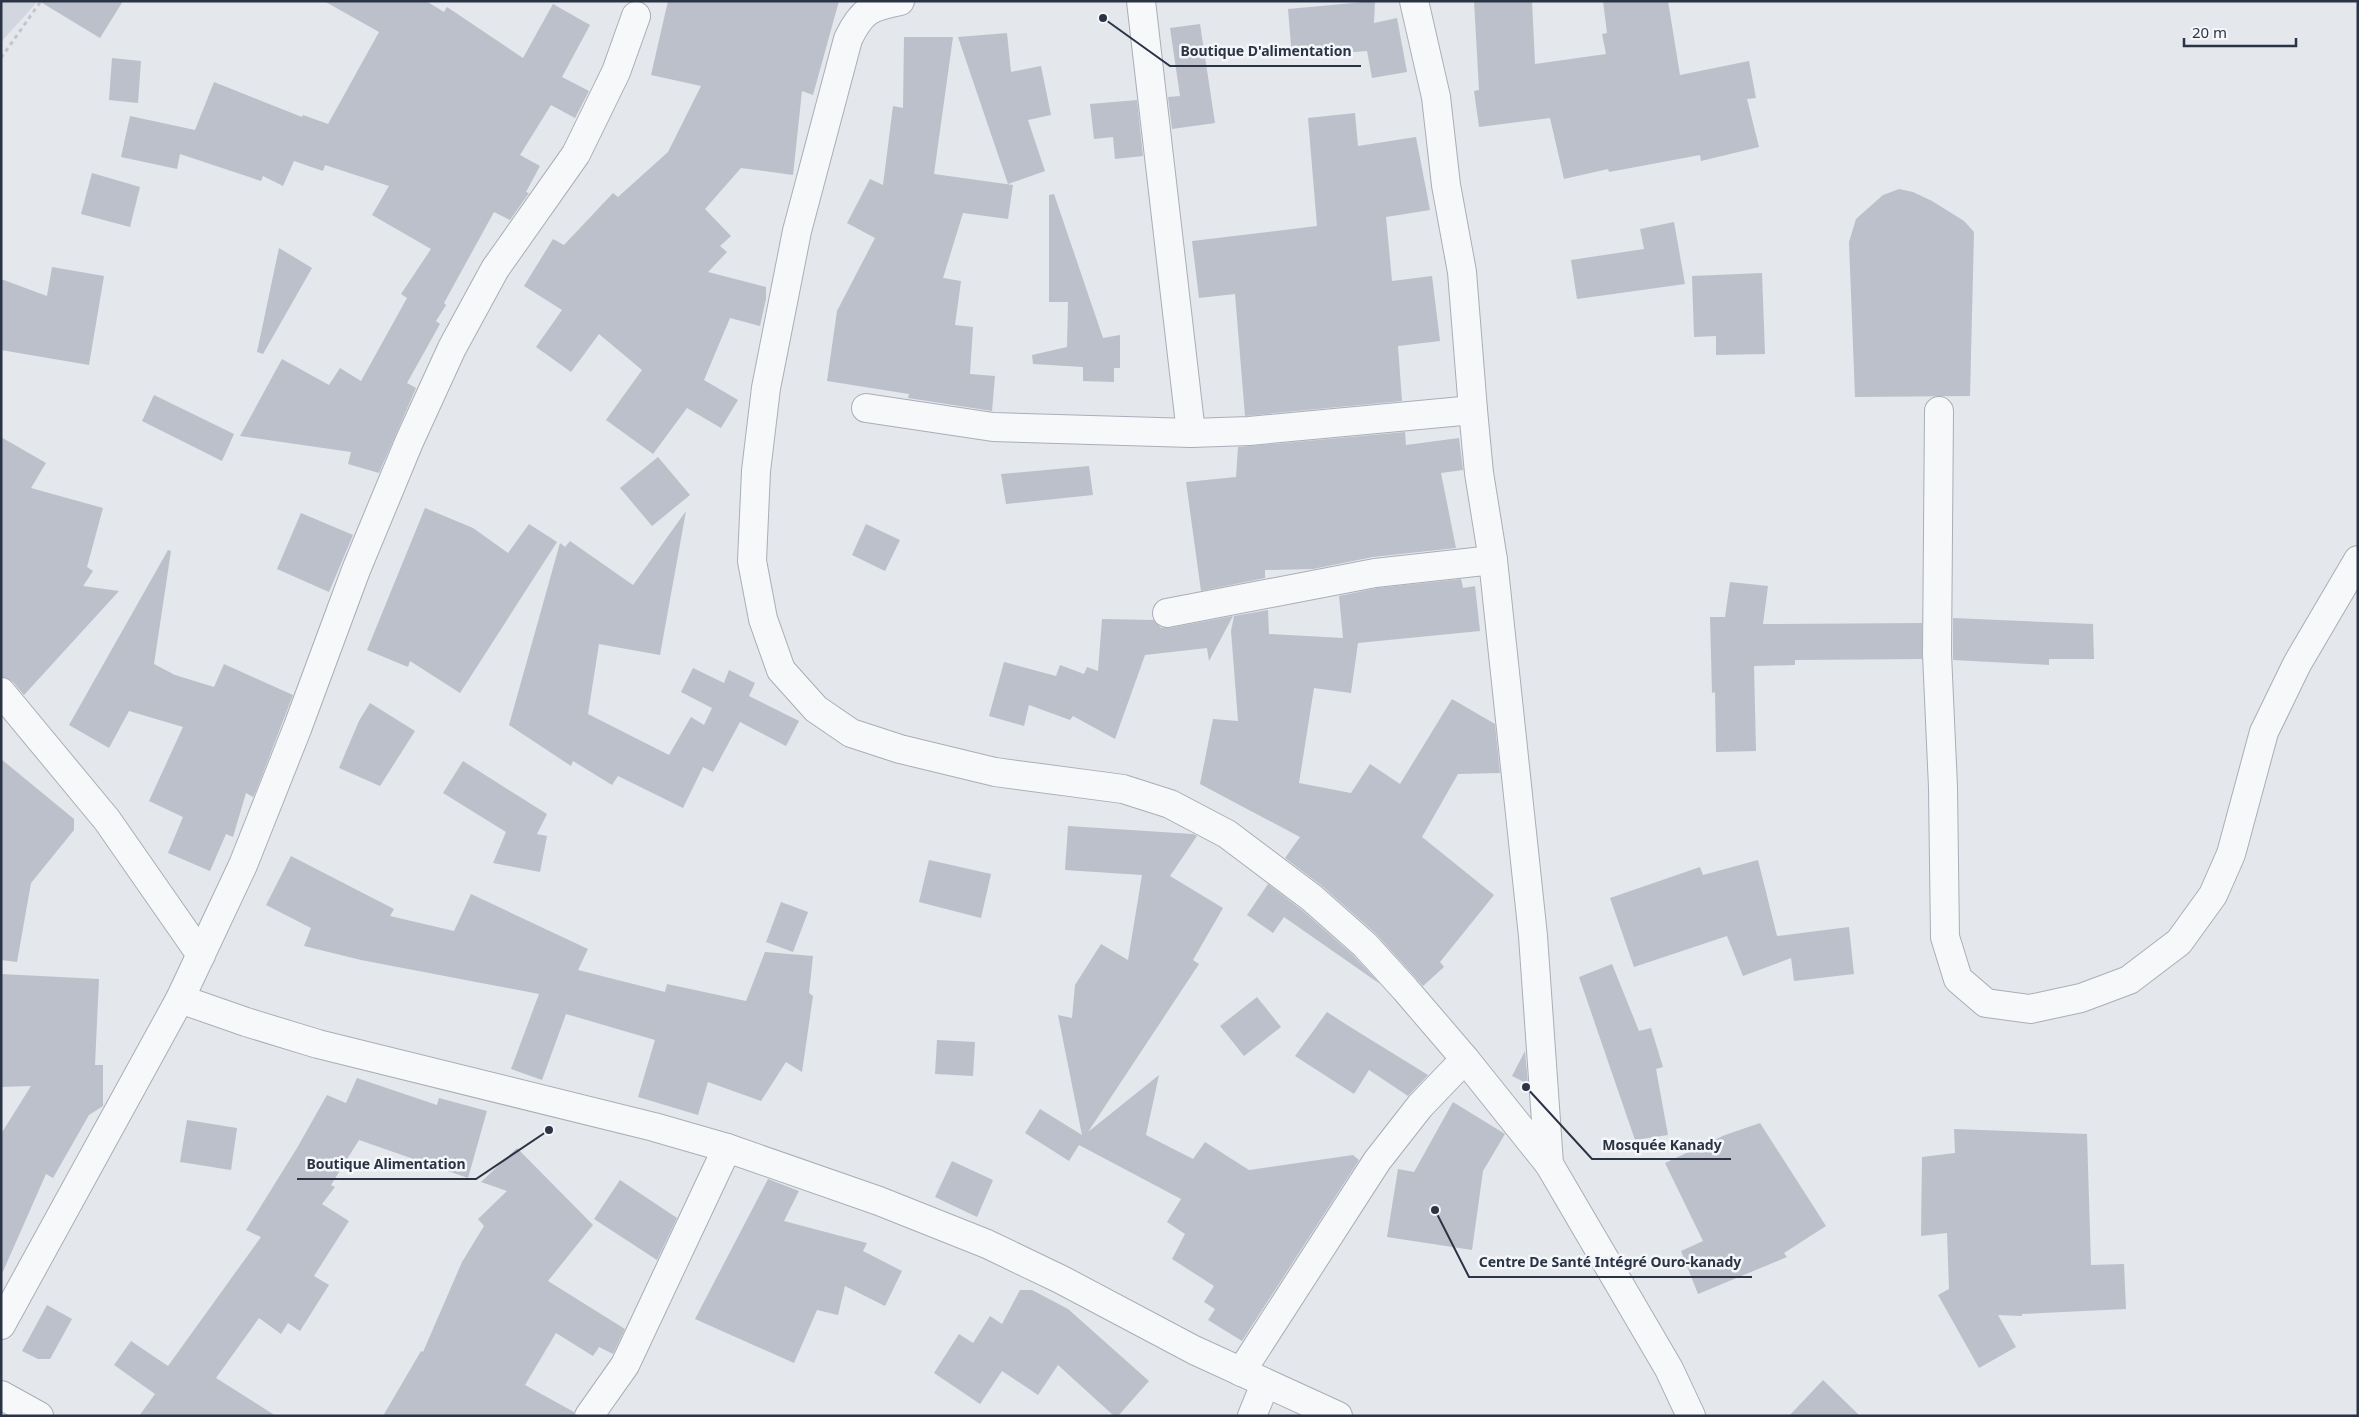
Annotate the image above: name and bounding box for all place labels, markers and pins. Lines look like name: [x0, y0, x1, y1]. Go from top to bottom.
callout: Boutique D'alimentation: [1170, 37, 1361, 66]
callout: Mosquée Kanady: [1592, 1130, 1731, 1159]
callout: Boutique Alimentation: [297, 1150, 476, 1179]
callout: Centre De Santé Intégré Ouro-kanady: [1469, 1248, 1752, 1277]

